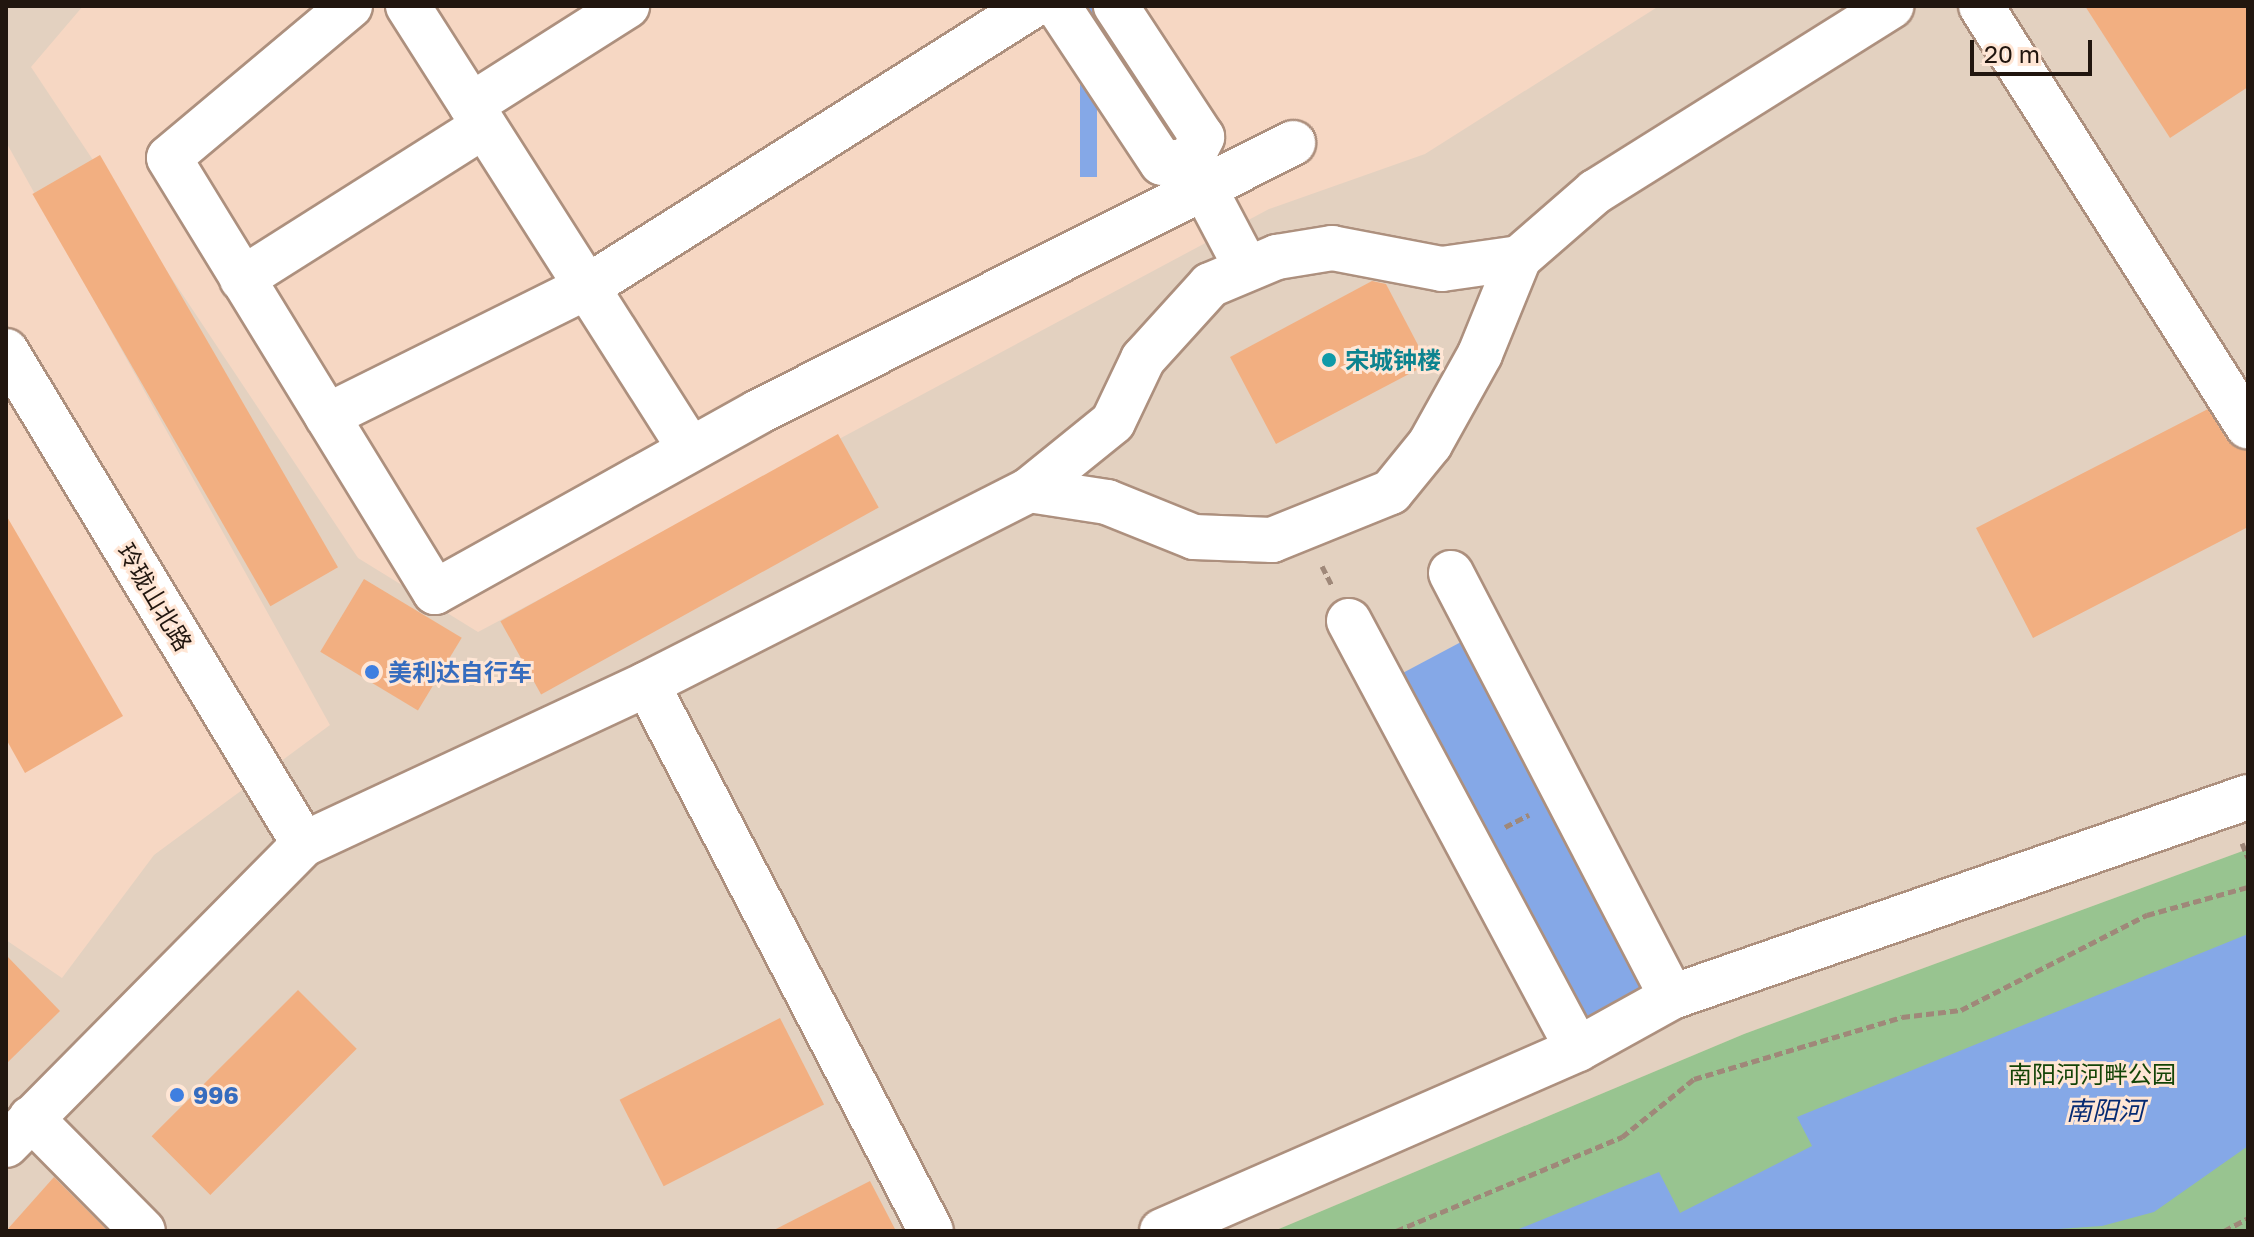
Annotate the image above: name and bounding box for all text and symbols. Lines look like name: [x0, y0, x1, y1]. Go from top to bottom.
scale bar: [1974, 24, 2096, 74]
text: 20 m: [1984, 39, 2040, 68]
place label: 宋城钟楼: [1345, 346, 1441, 374]
marker: 宋城钟楼: [1320, 351, 1338, 369]
street label: 玲珑山北路: [112, 538, 198, 656]
place label: 美利达自行车: [388, 658, 532, 686]
marker: 美利达自行车: [363, 663, 381, 681]
park label: 南阳河河畔公园: [2008, 1060, 2176, 1088]
place label: 996: [193, 1081, 239, 1109]
marker: 996: [168, 1086, 186, 1104]
water label: 南阳河: [2066, 1095, 2144, 1127]

